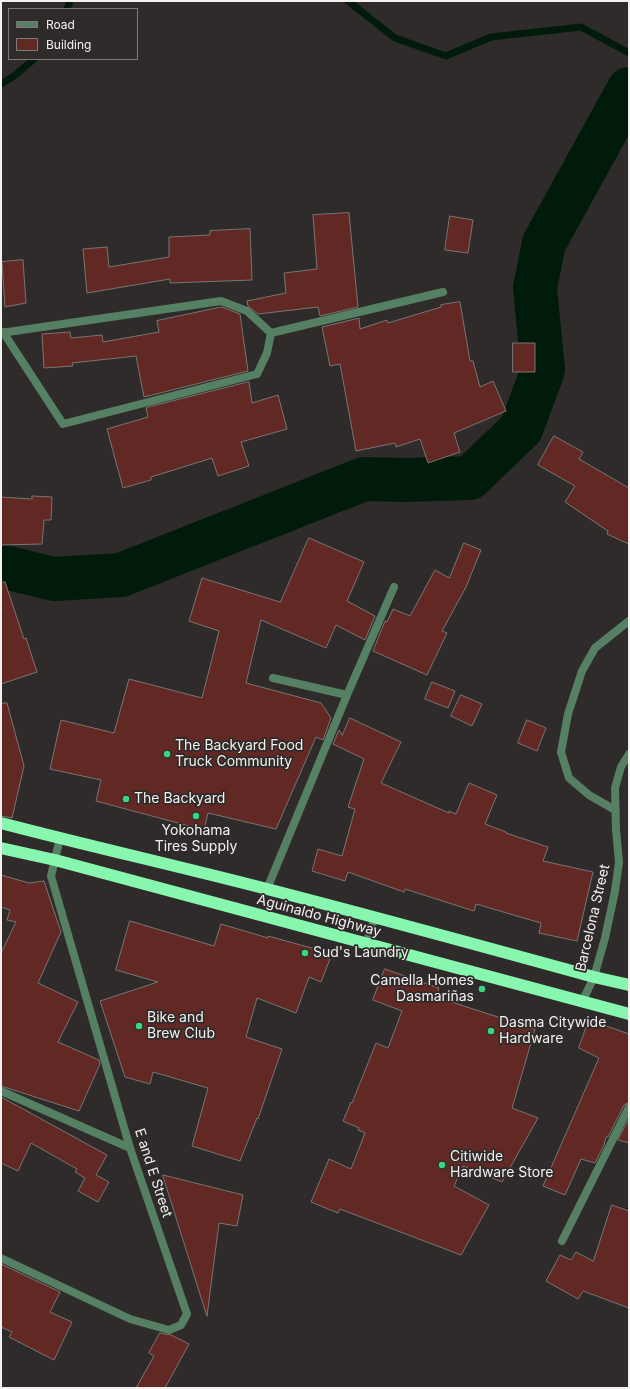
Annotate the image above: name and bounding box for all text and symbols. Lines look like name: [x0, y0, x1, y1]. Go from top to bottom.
legend: [8, 8, 138, 60]
text: Road: [46, 17, 75, 32]
text: Building: [46, 37, 91, 52]
place label: The Backyard Food Truck Community: [175, 738, 303, 770]
marker: The Backyard Food Truck Community: [162, 749, 172, 759]
place label: The Backyard: [134, 791, 225, 807]
marker: The Backyard: [121, 794, 131, 804]
marker: Yokohama Tires Supply: [191, 811, 201, 821]
place label: Yokohama Tires Supply: [155, 823, 237, 856]
street label: Barcelona Street: [572, 863, 614, 973]
street label: Aguinaldo Highway: [255, 891, 383, 941]
place label: Sud's Laundry: [313, 945, 409, 961]
marker: Sud's Laundry: [300, 948, 310, 958]
place label: Camella Homes Dasmariñas: [370, 973, 474, 1006]
marker: Camella Homes Dasmariñas: [477, 984, 487, 994]
place label: Bike and Brew Club: [147, 1010, 215, 1042]
place label: Dasma Citywide Hardware: [499, 1015, 606, 1048]
marker: Bike and Brew Club: [134, 1021, 144, 1031]
marker: Dasma Citywide Hardware: [486, 1026, 496, 1036]
street label: E and E Street: [131, 1126, 175, 1220]
place label: Citiwide Hardware Store: [450, 1149, 553, 1182]
marker: Citiwide Hardware Store: [437, 1160, 447, 1170]

